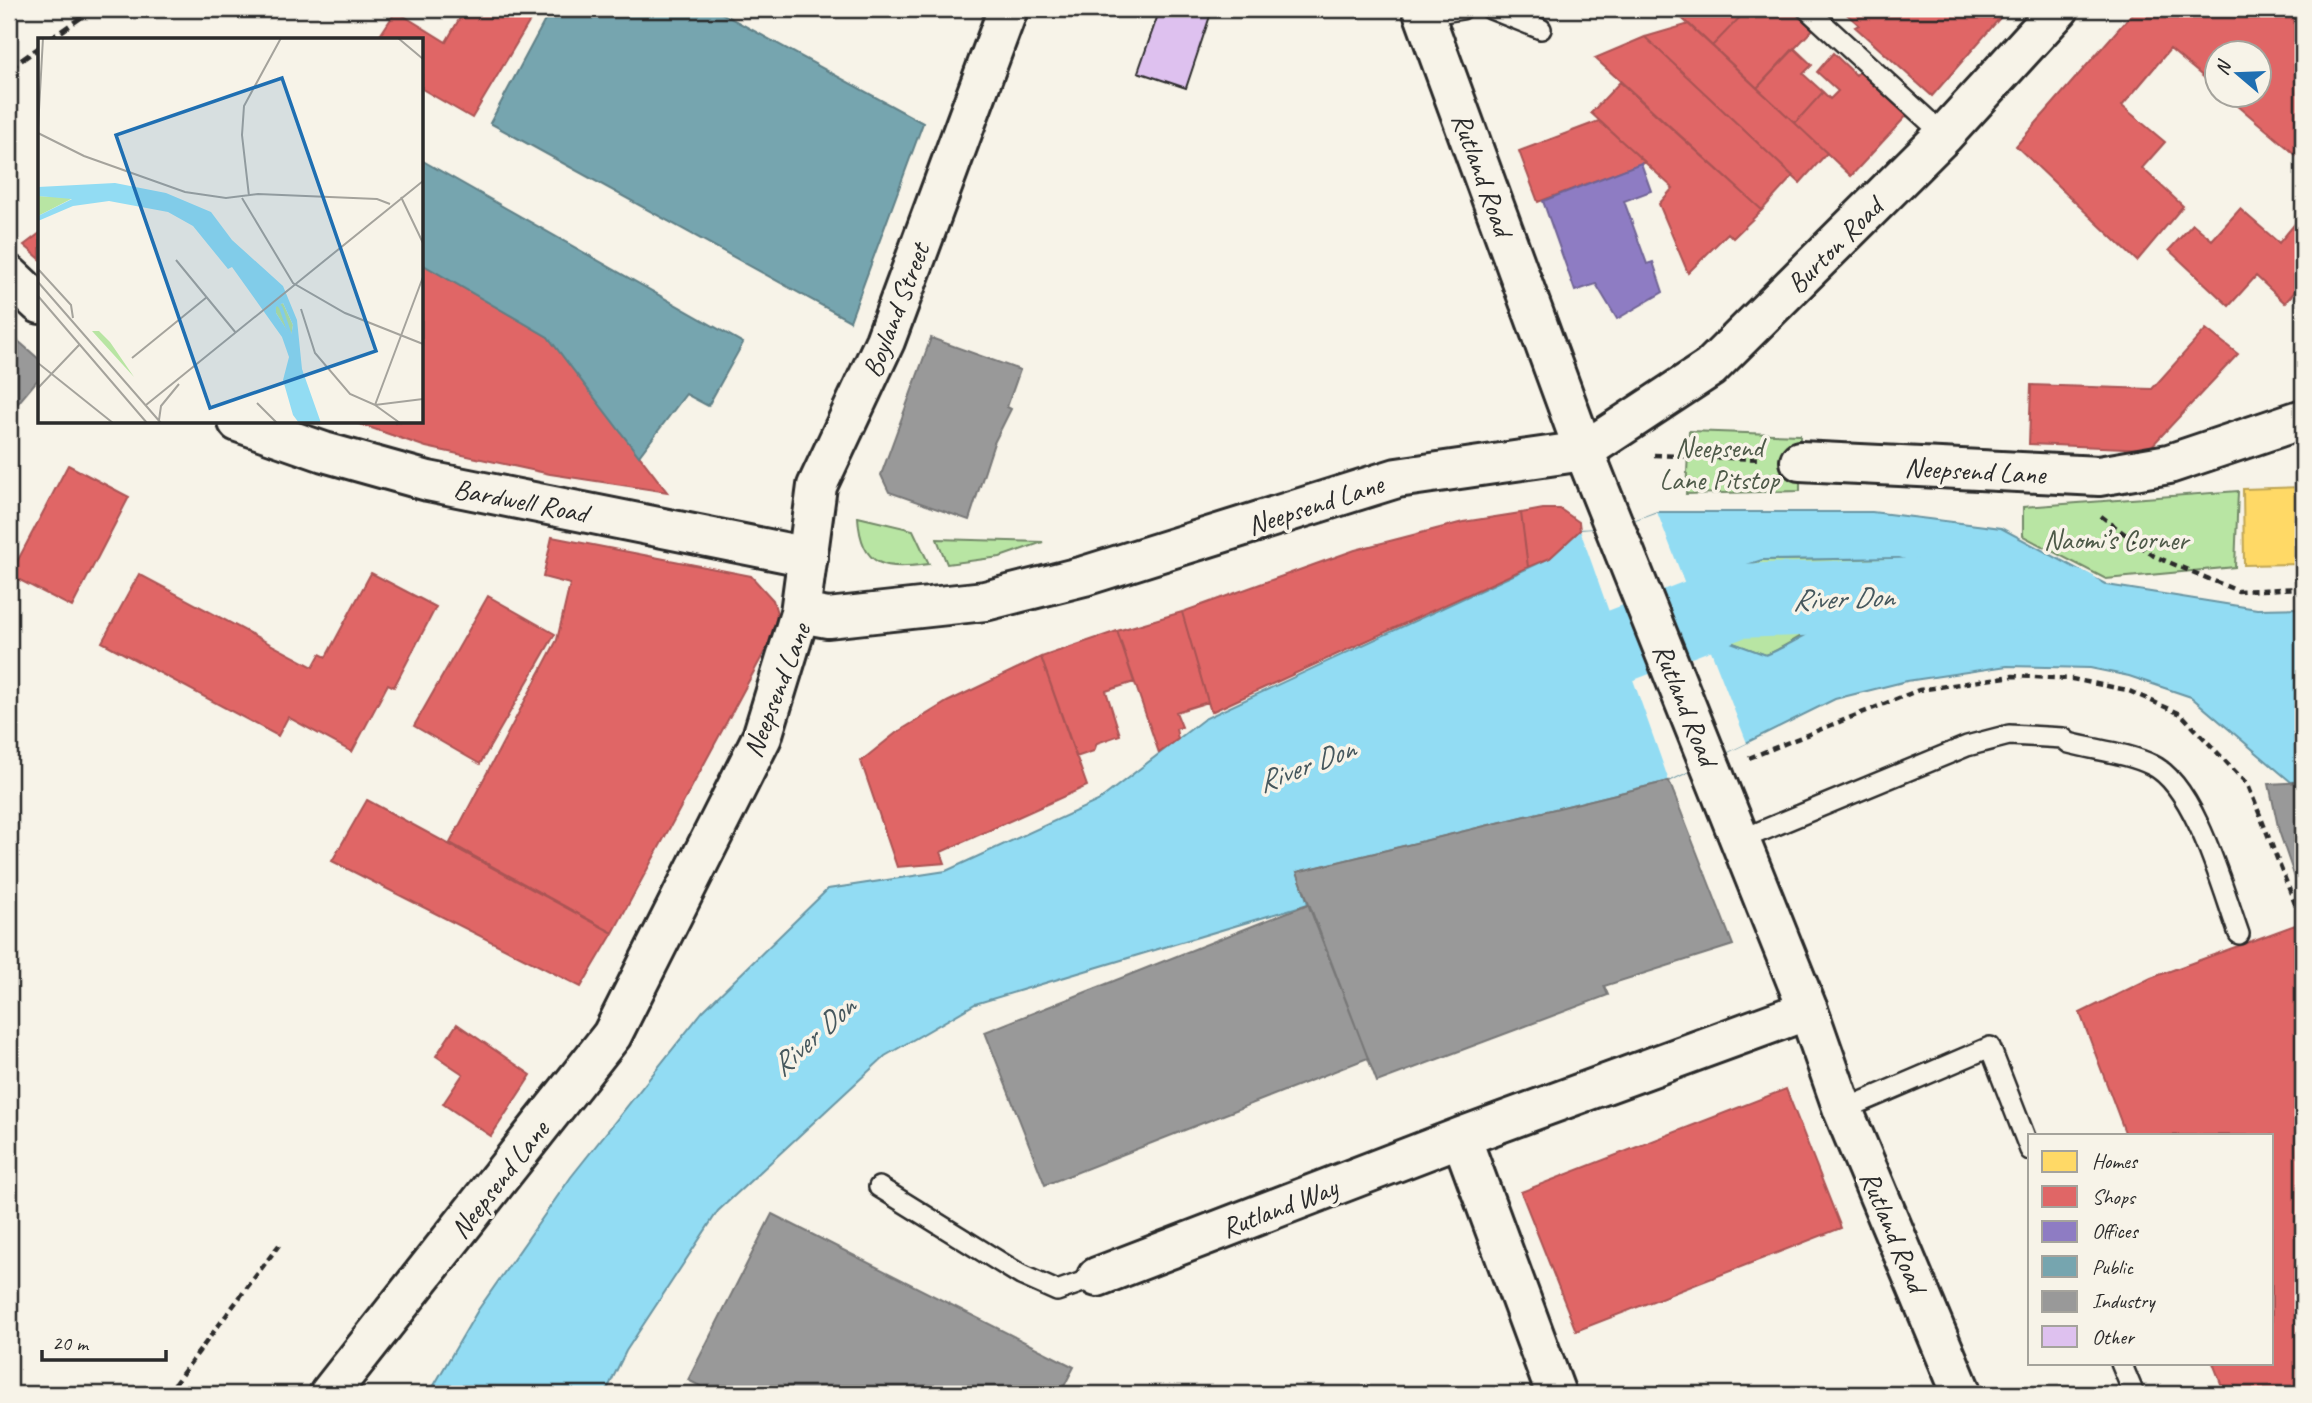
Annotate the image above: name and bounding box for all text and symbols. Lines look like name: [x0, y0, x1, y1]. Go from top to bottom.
inset map: [38, 38, 424, 424]
north arrow: [2204, 38, 2274, 108]
text: N: [2210, 56, 2237, 78]
street label: Rutland Road: [1444, 108, 1522, 244]
street label: Burton Road: [1779, 187, 1892, 301]
street label: Boyland Street: [854, 236, 938, 382]
park label: Neepsend Lane Pitstop: [1659, 430, 1780, 497]
street label: Neepsend Lane: [1904, 449, 2048, 492]
street label: Neepsend Lane: [1243, 466, 1389, 543]
street label: Bardwell Road: [451, 470, 595, 531]
park label: Naomi’s Corner: [2044, 522, 2191, 557]
water label: River Don: [1792, 577, 1897, 619]
street label: Neepsend Lane: [735, 616, 819, 762]
street label: Rutland Road: [1645, 638, 1727, 774]
water label: River Don: [1252, 728, 1362, 801]
water label: River Don: [763, 986, 865, 1084]
street label: Neepsend Lane: [442, 1112, 558, 1246]
legend: [2028, 1134, 2274, 1364]
text: Homes: [2092, 1148, 2139, 1174]
street label: Rutland Road: [1852, 1165, 1936, 1301]
street label: Rutland Way: [1216, 1169, 1344, 1246]
text: Shops: [2092, 1184, 2137, 1210]
text: Offices: [2092, 1218, 2139, 1244]
text: Public: [2092, 1254, 2134, 1280]
text: Industry: [2092, 1288, 2156, 1314]
scale bar: [42, 1319, 166, 1363]
text: Other: [2092, 1324, 2135, 1350]
text: 20 m: [52, 1330, 90, 1356]

